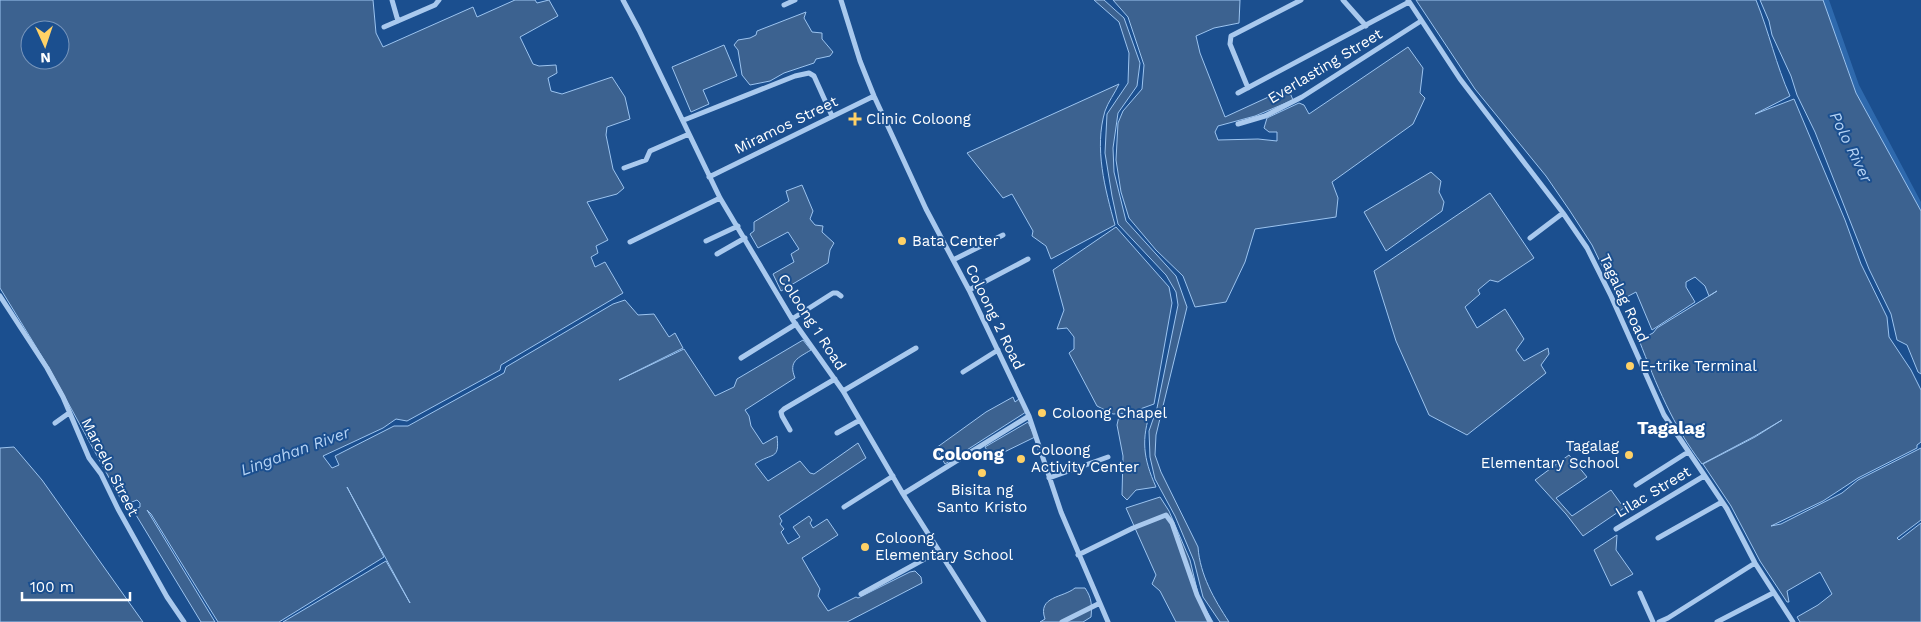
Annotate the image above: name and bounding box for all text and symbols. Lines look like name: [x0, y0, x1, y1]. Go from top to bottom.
north arrow: [20, 20, 70, 70]
street label: Everlasting Street: [1264, 24, 1386, 107]
text: N: [40, 50, 51, 66]
street label: Miramos Street: [731, 92, 841, 158]
water label: Polo River: [1826, 108, 1877, 186]
place label: Clinic Coloong: [866, 110, 971, 128]
marker: Clinic Coloong: [848, 112, 862, 126]
place label: Bata Center: [912, 232, 999, 250]
marker: Bata Center: [896, 235, 908, 247]
street label: Tagalag Road: [1596, 251, 1652, 345]
street label: Coloong 2 Road: [962, 261, 1028, 373]
street label: Coloong 1 Road: [774, 270, 850, 374]
place label: E-trike Terminal: [1640, 357, 1757, 375]
marker: E-trike Terminal: [1624, 360, 1636, 372]
place label: Coloong Chapel: [1052, 404, 1167, 422]
marker: Coloong Chapel: [1036, 407, 1048, 419]
street label: Marcelo Street: [77, 415, 143, 520]
district label: Tagalag: [1637, 417, 1706, 438]
water label: Lingahan River: [238, 422, 353, 480]
place label: Tagalag Elementary School: [1481, 437, 1619, 472]
place label: Coloong Activity Center: [1031, 441, 1139, 476]
district label: Coloong: [932, 443, 1005, 464]
marker: Tagalag Elementary School: [1623, 449, 1635, 461]
marker: Coloong Activity Center: [1015, 453, 1027, 465]
street label: Lilac Street: [1612, 462, 1695, 522]
marker: Bisita ng Santo Kristo: [976, 467, 988, 479]
place label: Bisita ng Santo Kristo: [937, 481, 1027, 516]
place label: Coloong Elementary School: [875, 529, 1014, 564]
marker: Coloong Elementary School: [859, 541, 871, 553]
scale bar: [22, 570, 130, 602]
text: 100 m: [30, 578, 74, 596]

